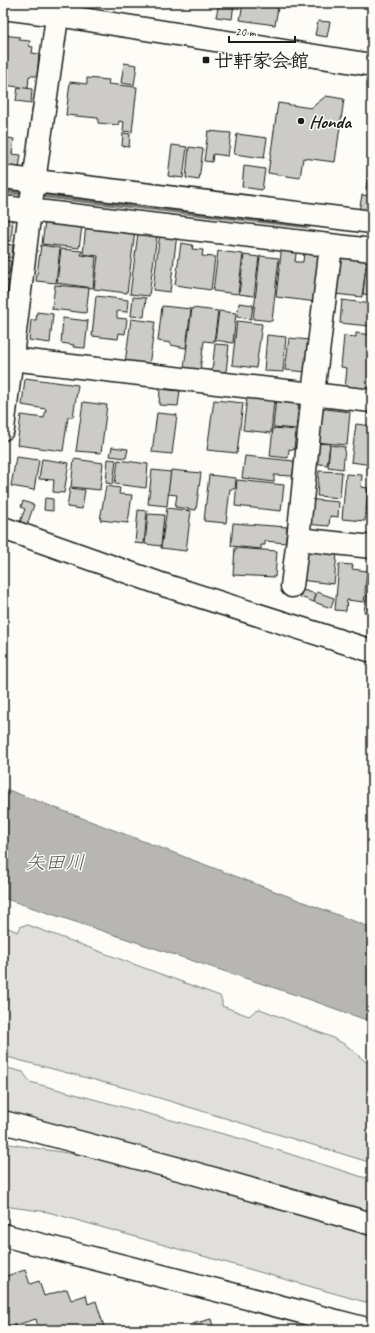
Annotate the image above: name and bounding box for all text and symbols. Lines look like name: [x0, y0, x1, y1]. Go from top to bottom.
scale bar: [229, 18, 295, 44]
text: 20 m: [235, 24, 257, 40]
place label: 廿軒家会館: [214, 49, 309, 73]
marker: 廿軒家会館: [201, 55, 211, 65]
place label: Honda: [309, 110, 352, 134]
marker: Honda: [296, 116, 306, 126]
water label: 矢田川: [25, 850, 85, 875]

